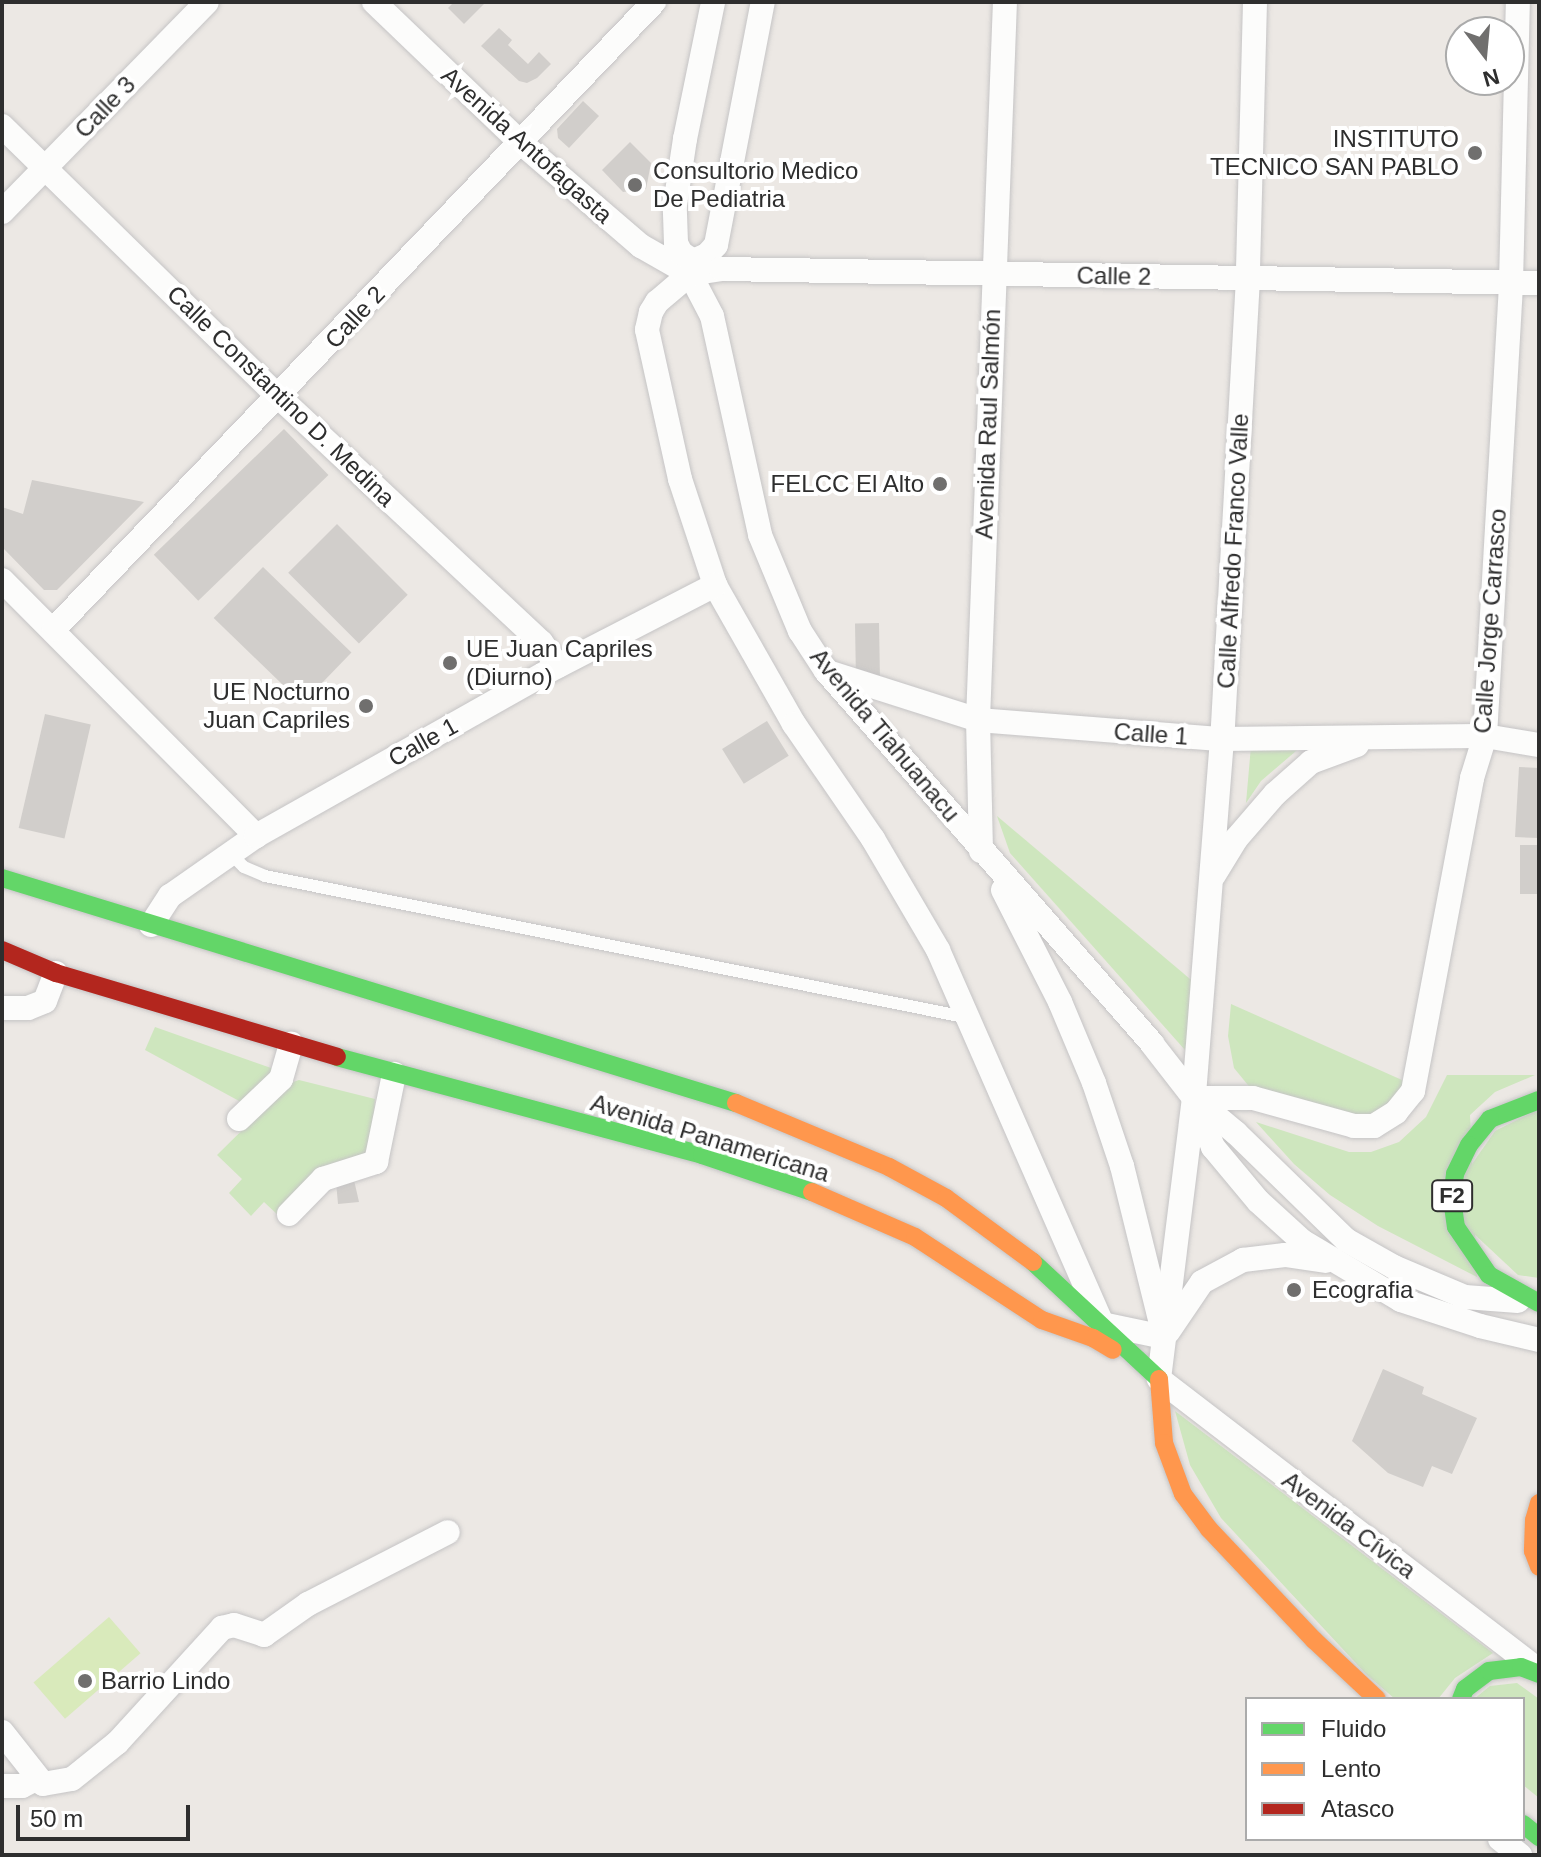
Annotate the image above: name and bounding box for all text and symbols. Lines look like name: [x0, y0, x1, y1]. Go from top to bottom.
north arrow: [1445, 16, 1525, 96]
street label: Avenida Antofagasta: [435, 60, 619, 230]
text: N: [1480, 63, 1502, 92]
street label: Calle 3: [69, 70, 141, 144]
place label: INSTITUTO TECNICO SAN PABLO: [1210, 125, 1459, 181]
marker: INSTITUTO TECNICO SAN PABLO: [1466, 144, 1484, 162]
place label: Consultorio Medico De Pediatria: [653, 157, 858, 213]
marker: Consultorio Medico De Pediatria: [624, 174, 646, 196]
street label: Calle 2: [1076, 261, 1152, 291]
street label: Calle Constantino D. Medina: [161, 280, 401, 512]
street label: Calle 2: [319, 280, 391, 354]
street label: Avenida Raul Salmón: [970, 308, 1006, 540]
street label: Calle Alfredo Franco Valle: [1211, 412, 1255, 690]
place label: FELCC El Alto: [769, 470, 924, 498]
marker: FELCC El Alto: [931, 475, 949, 493]
street label: Calle Jorge Carrasco: [1468, 508, 1512, 734]
place label: UE Juan Capriles (Diurno): [466, 635, 653, 691]
street label: Avenida Tiahuanacu: [804, 642, 966, 828]
marker: UE Juan Capriles (Diurno): [441, 654, 459, 672]
place label: UE Nocturno Juan Capriles: [203, 678, 350, 734]
marker: UE Nocturno Juan Capriles: [357, 697, 375, 715]
street label: Calle 1: [383, 711, 463, 773]
street label: Calle 1: [1113, 717, 1189, 751]
street label: Avenida Panamericana: [587, 1088, 833, 1188]
road number: F2: [1430, 1178, 1474, 1214]
place label: Ecografia: [1312, 1276, 1413, 1304]
marker: Ecografia: [1283, 1279, 1305, 1301]
street label: Avenida Cívica: [1277, 1465, 1421, 1585]
place label: Barrio Lindo: [101, 1667, 230, 1695]
marker: Barrio Lindo: [76, 1672, 94, 1690]
legend: [1245, 1697, 1525, 1841]
text: Fluido: [1321, 1715, 1386, 1742]
text: Lento: [1321, 1755, 1381, 1782]
scale bar: [20, 1789, 194, 1839]
text: Atasco: [1321, 1795, 1394, 1822]
text: 50 m: [30, 1805, 83, 1832]

